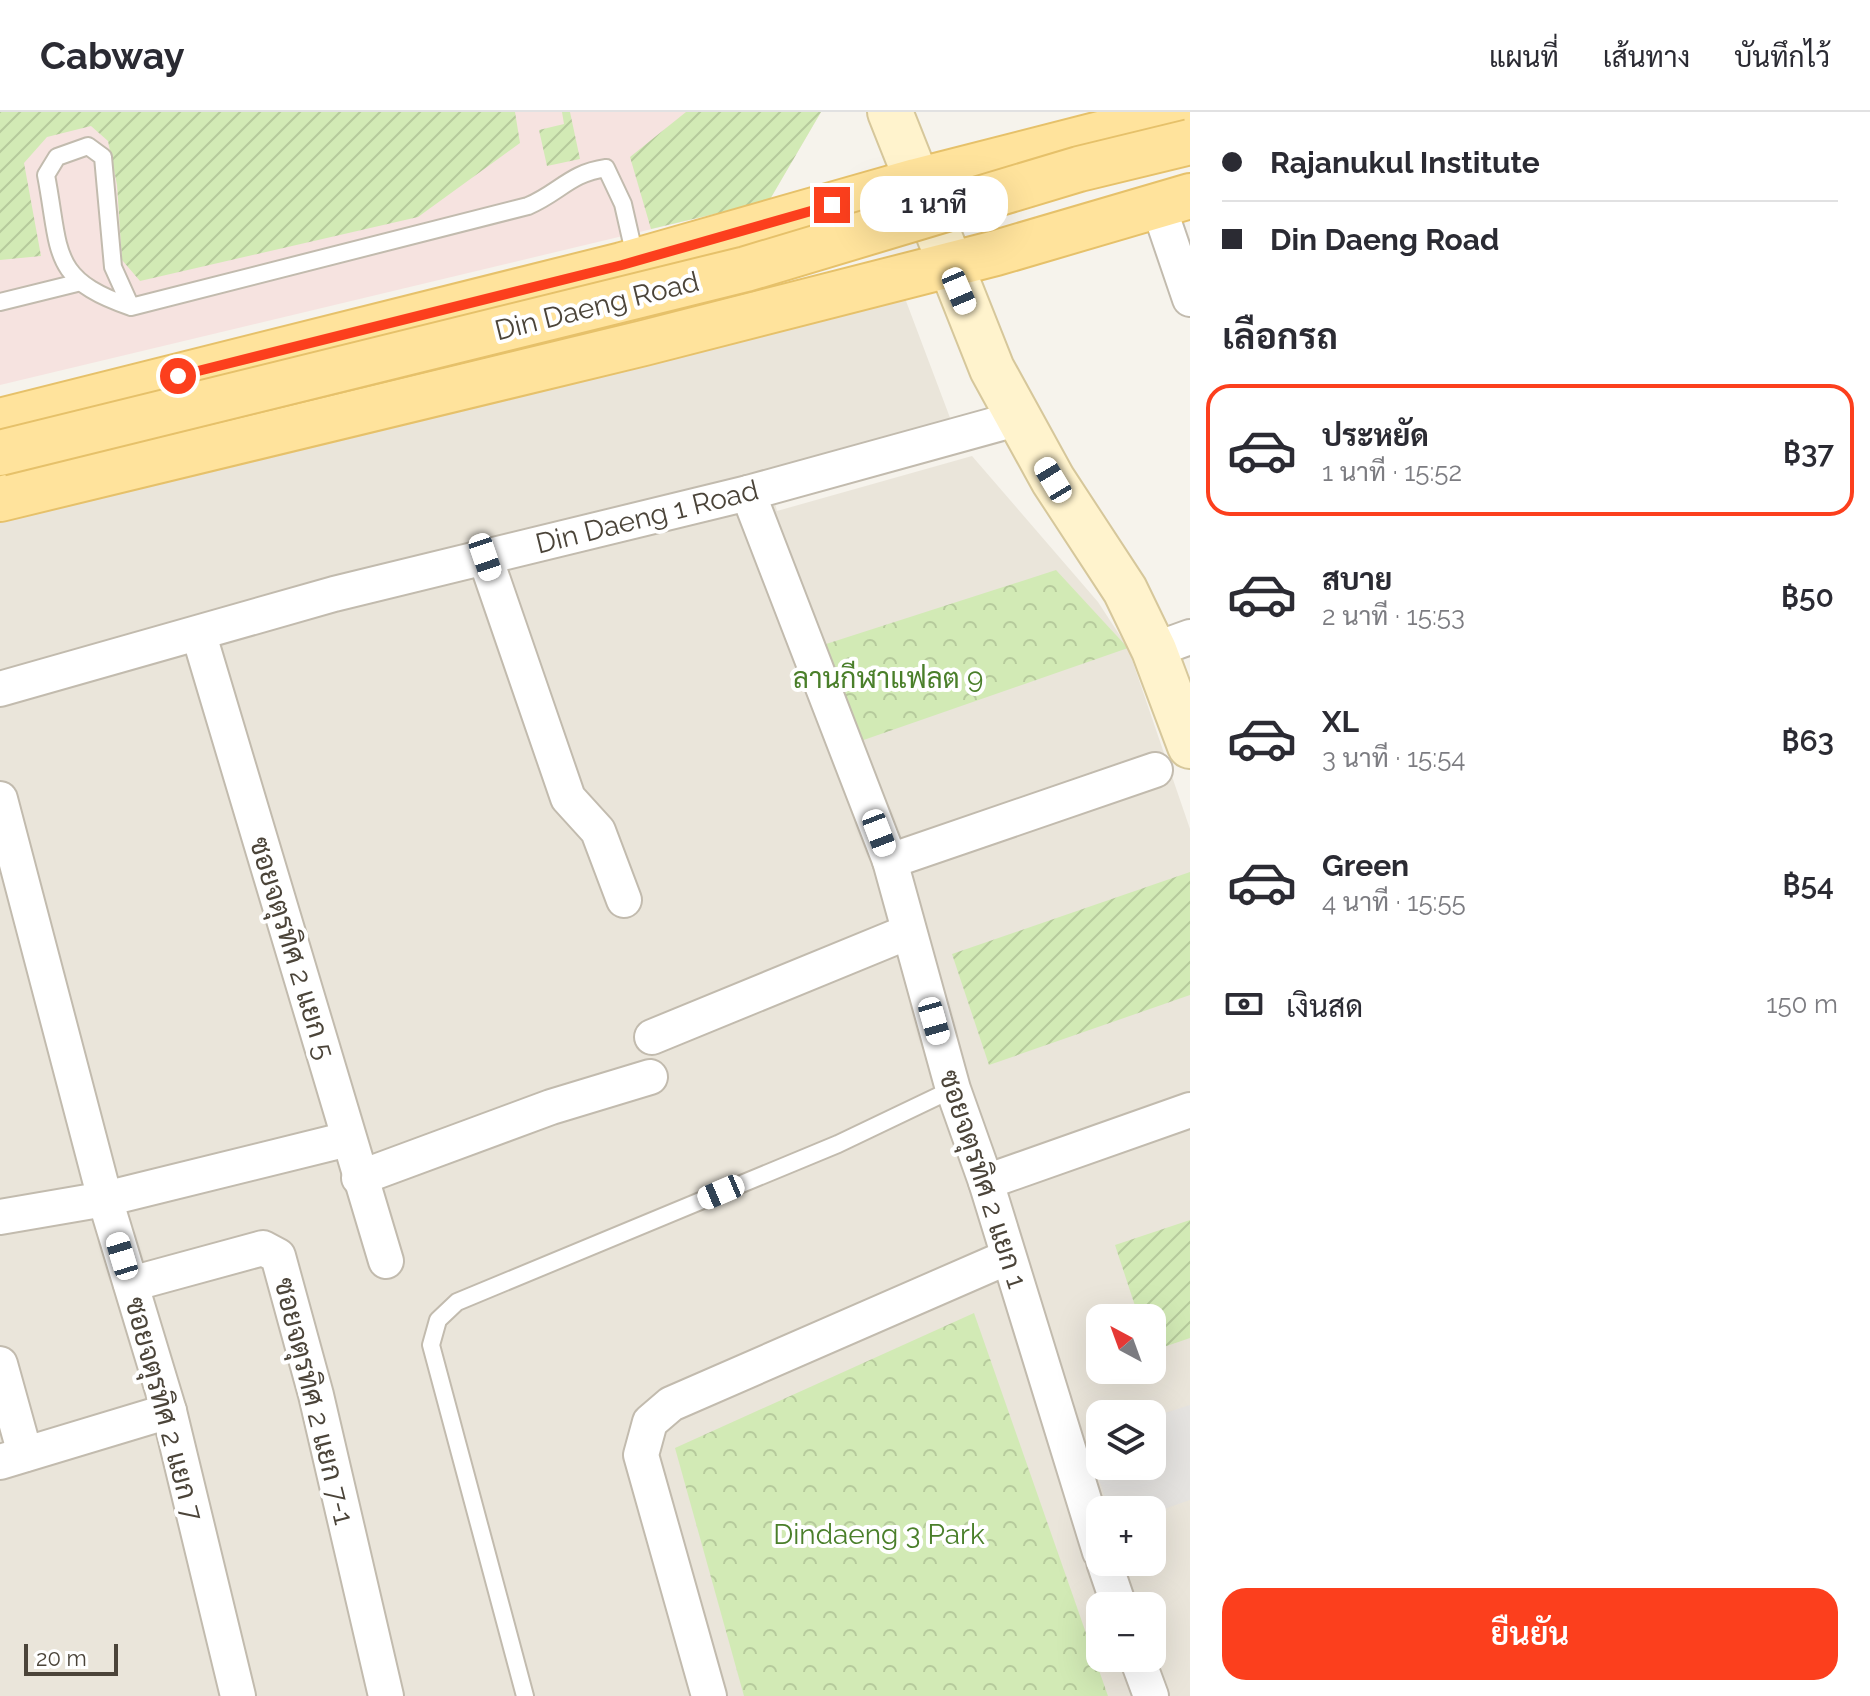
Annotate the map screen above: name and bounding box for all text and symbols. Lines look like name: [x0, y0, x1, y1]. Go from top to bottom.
text: Cabway: [40, 33, 185, 78]
text: แผนที่: [1489, 41, 1559, 74]
text: เส้นทาง: [1603, 41, 1690, 74]
text: บันทึกไว้: [1734, 41, 1830, 74]
text: Rajanukul Institute: [1270, 145, 1540, 180]
callout: 1 นาที: [860, 177, 1008, 233]
route end: [814, 187, 850, 223]
text: 1 นาที: [901, 189, 967, 219]
text: Din Daeng Road: [1270, 222, 1499, 257]
car: [939, 264, 979, 318]
street label: Din Daeng Road: [492, 265, 702, 347]
text: เลือกรถ: [1222, 315, 1338, 357]
route start: [160, 358, 196, 394]
icon: car: [1226, 414, 1298, 486]
text: ประหยัด: [1322, 418, 1429, 453]
text: ฿37: [1783, 435, 1834, 470]
car: [1030, 453, 1076, 507]
text: 1 นาที · 15:52: [1322, 457, 1462, 487]
street label: Din Daeng 1 Road: [532, 473, 762, 561]
car: [466, 530, 504, 584]
icon: car: [1226, 558, 1298, 630]
text: สบาย: [1322, 562, 1392, 597]
text: ฿50: [1781, 579, 1834, 614]
text: 2 นาที · 15:53: [1322, 601, 1465, 631]
park label: ลานกีฬาแฟลต 9: [793, 660, 983, 695]
icon: car: [1226, 702, 1298, 774]
text: XL: [1322, 704, 1359, 739]
text: ฿63: [1781, 723, 1834, 758]
text: 3 นาที · 15:54: [1322, 743, 1466, 773]
car: [859, 806, 899, 860]
street label: ซอยจตุรทิศ 2 แยก 5: [240, 833, 342, 1064]
icon: car: [1226, 846, 1298, 918]
text: Green: [1322, 848, 1409, 883]
text: ฿54: [1783, 867, 1834, 902]
text: 4 นาที · 15:55: [1322, 887, 1466, 917]
icon: cash: [1222, 982, 1266, 1026]
text: เงินสด: [1286, 989, 1363, 1024]
text: 150 m: [1766, 989, 1838, 1019]
car: [916, 995, 952, 1047]
street label: ซอยจตุรทิศ 2 แยก 1: [929, 1066, 1034, 1293]
car: [694, 1172, 748, 1212]
car: [104, 1230, 140, 1282]
street label: ซอยจตุรทิศ 2 แยก 7-1: [264, 1274, 361, 1529]
street label: ซอยจตุรทิศ 2 แยก 7: [115, 1293, 210, 1525]
north arrow: [1086, 1304, 1166, 1384]
map controls: [1086, 1304, 1166, 1672]
button: layers: [1086, 1400, 1166, 1480]
button: +: [1086, 1496, 1166, 1576]
park label: Dindaeng 3 Park: [773, 1518, 985, 1551]
button: ยืนยัน: [1222, 1588, 1838, 1680]
button: −: [1086, 1592, 1166, 1672]
scale bar: [24, 1640, 118, 1676]
text: 20 m: [36, 1645, 87, 1671]

